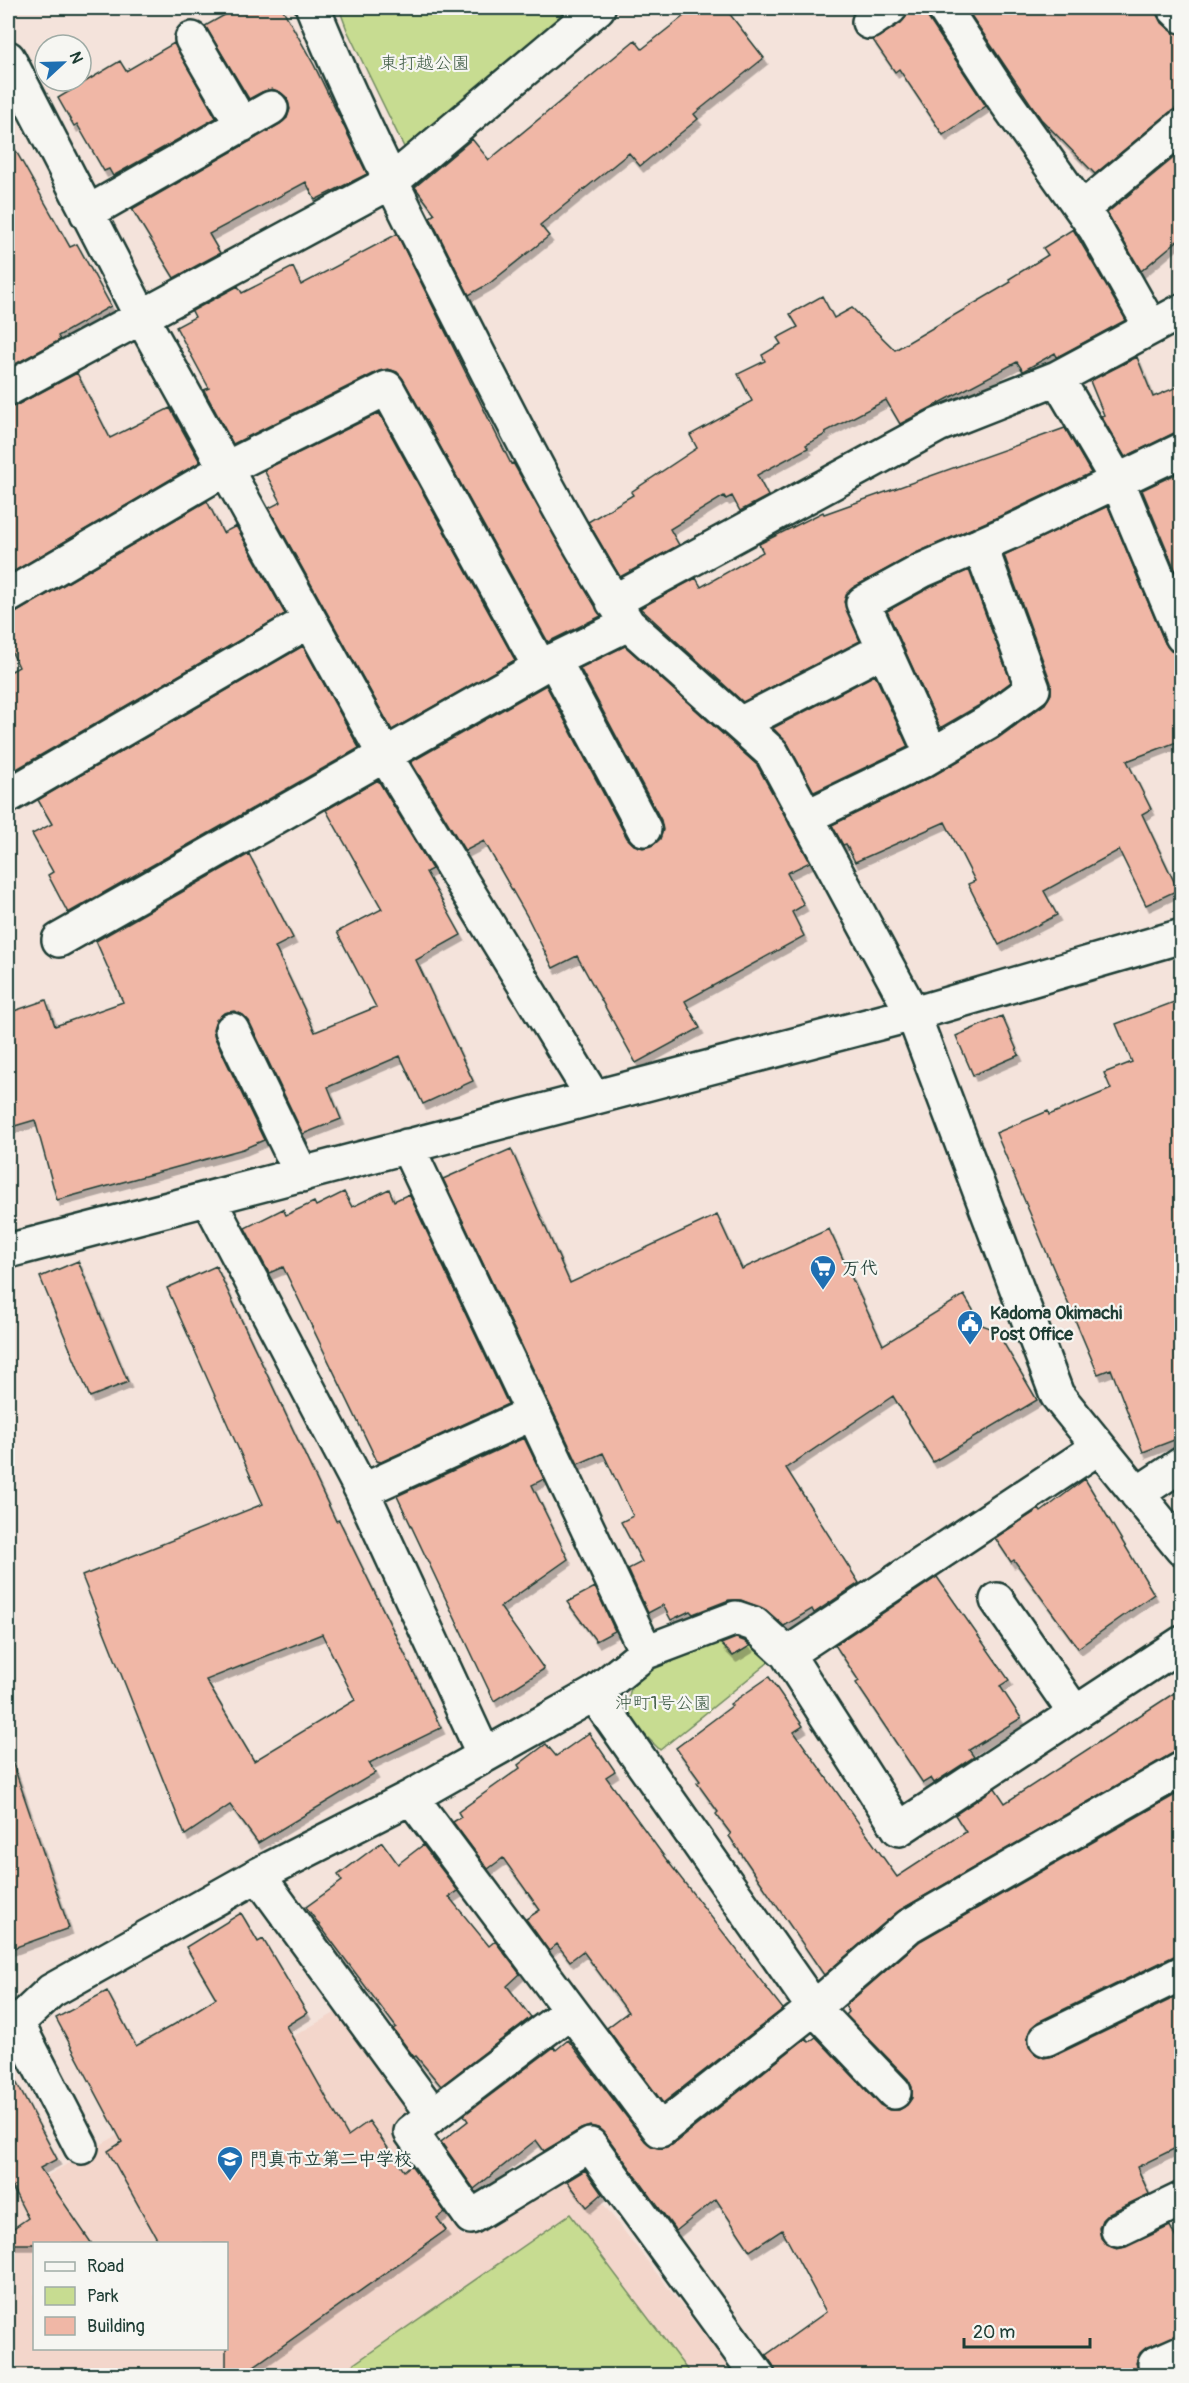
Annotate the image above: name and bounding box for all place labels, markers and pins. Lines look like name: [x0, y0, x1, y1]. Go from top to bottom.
supermarket icon: 万代: [808, 1253, 838, 1291]
place label: 万代: [842, 1257, 878, 1280]
place label: Kadoma Okimachi Post Office: [990, 1302, 1122, 1346]
public building icon: Kadoma Okimachi Post Office: [955, 1308, 985, 1346]
school or university icon: 門真市立第二中学校: [215, 2144, 245, 2182]
place label: 門真市立第二中学校: [250, 2148, 412, 2171]

